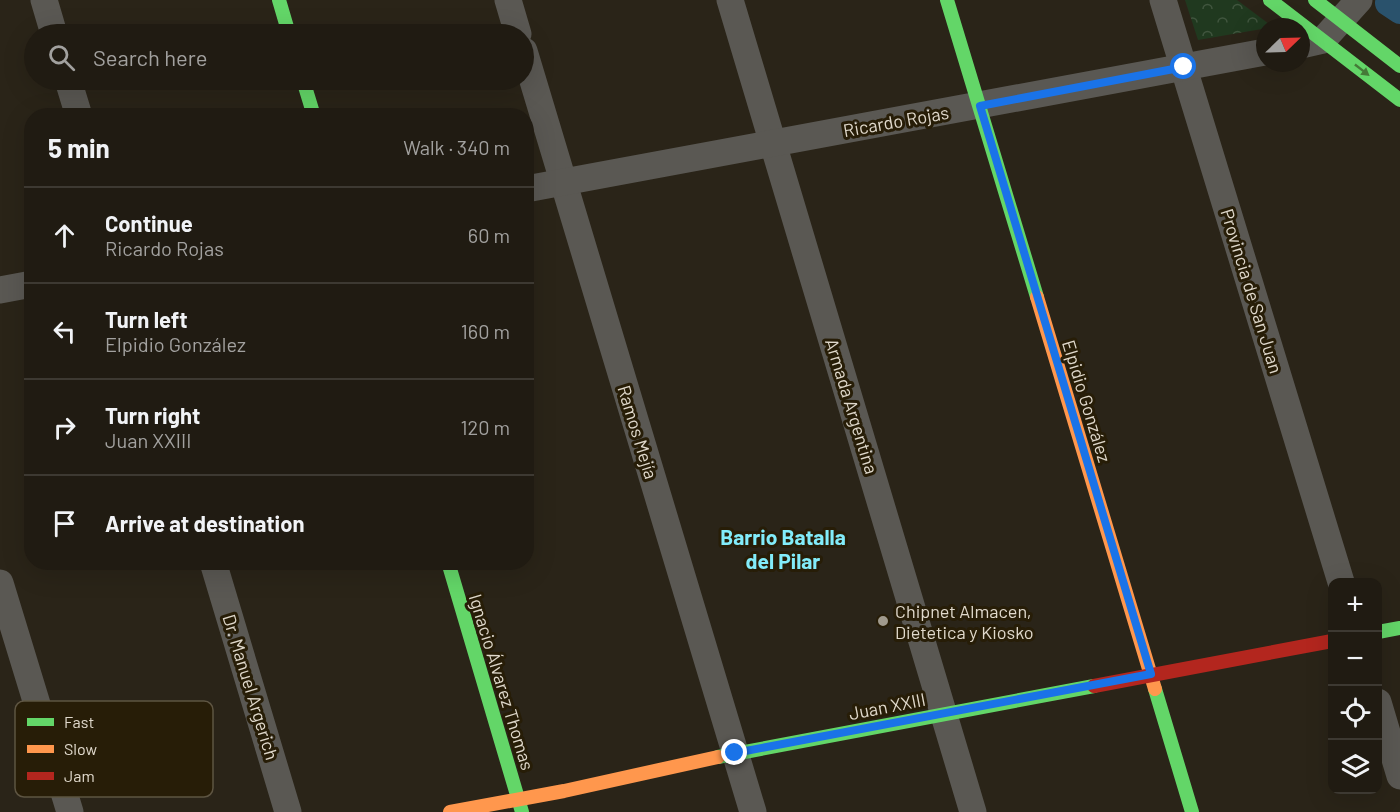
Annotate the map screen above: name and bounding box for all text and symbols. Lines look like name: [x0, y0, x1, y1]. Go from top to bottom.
north arrow: [1256, 18, 1310, 72]
search box: [24, 24, 534, 90]
icon: search: [45, 41, 78, 74]
text: Search here: [93, 44, 207, 70]
route start: [1170, 53, 1196, 79]
one-way arrow: [1354, 63, 1370, 76]
street label: Ricardo Rojas: [841, 101, 951, 141]
text: 5 min: [48, 132, 110, 163]
text: Walk · 340 m: [403, 135, 510, 159]
street label: Provincia de San Juan: [1216, 206, 1288, 376]
text: Continue: [105, 210, 193, 236]
icon: ahead: [48, 219, 81, 252]
text: 60 m: [468, 223, 510, 247]
text: Ricardo Rojas: [105, 236, 224, 260]
text: Turn left: [105, 306, 188, 332]
icon: left: [48, 315, 81, 348]
text: 160 m: [461, 319, 510, 343]
text: Elpidio González: [105, 332, 246, 356]
street label: Armada Argentina: [821, 336, 883, 476]
street label: Elpidio González: [1058, 337, 1116, 465]
street label: Ramos Mejía: [613, 382, 663, 482]
text: Turn right: [105, 402, 200, 428]
icon: right: [48, 411, 81, 444]
text: 120 m: [460, 415, 510, 439]
text: Juan XXIII: [105, 428, 191, 452]
icon: arrive: [48, 507, 81, 540]
text: Arrive at destination: [105, 510, 304, 536]
district label: Barrio Batalla del Pilar: [720, 524, 846, 573]
map controls: [1328, 578, 1382, 794]
button: +: [1328, 578, 1382, 632]
street label: Ignacio Álvarez Thomas: [465, 591, 539, 773]
place label: Chipnet Almacen, Dietetica y Kiosko: [895, 600, 1034, 643]
street label: Dr. Manuel Argerich: [218, 612, 284, 762]
marker: Chipnet Almacen, Dietetica y Kiosko: [876, 614, 890, 628]
button: −: [1328, 632, 1382, 686]
button: locate: [1328, 686, 1382, 740]
street label: Juan XXIII: [847, 688, 927, 724]
legend: [15, 701, 213, 797]
text: Fast: [64, 712, 94, 731]
text: Slow: [64, 739, 97, 758]
route end: [721, 739, 747, 765]
button: layers: [1328, 740, 1382, 794]
text: Jam: [64, 766, 95, 785]

